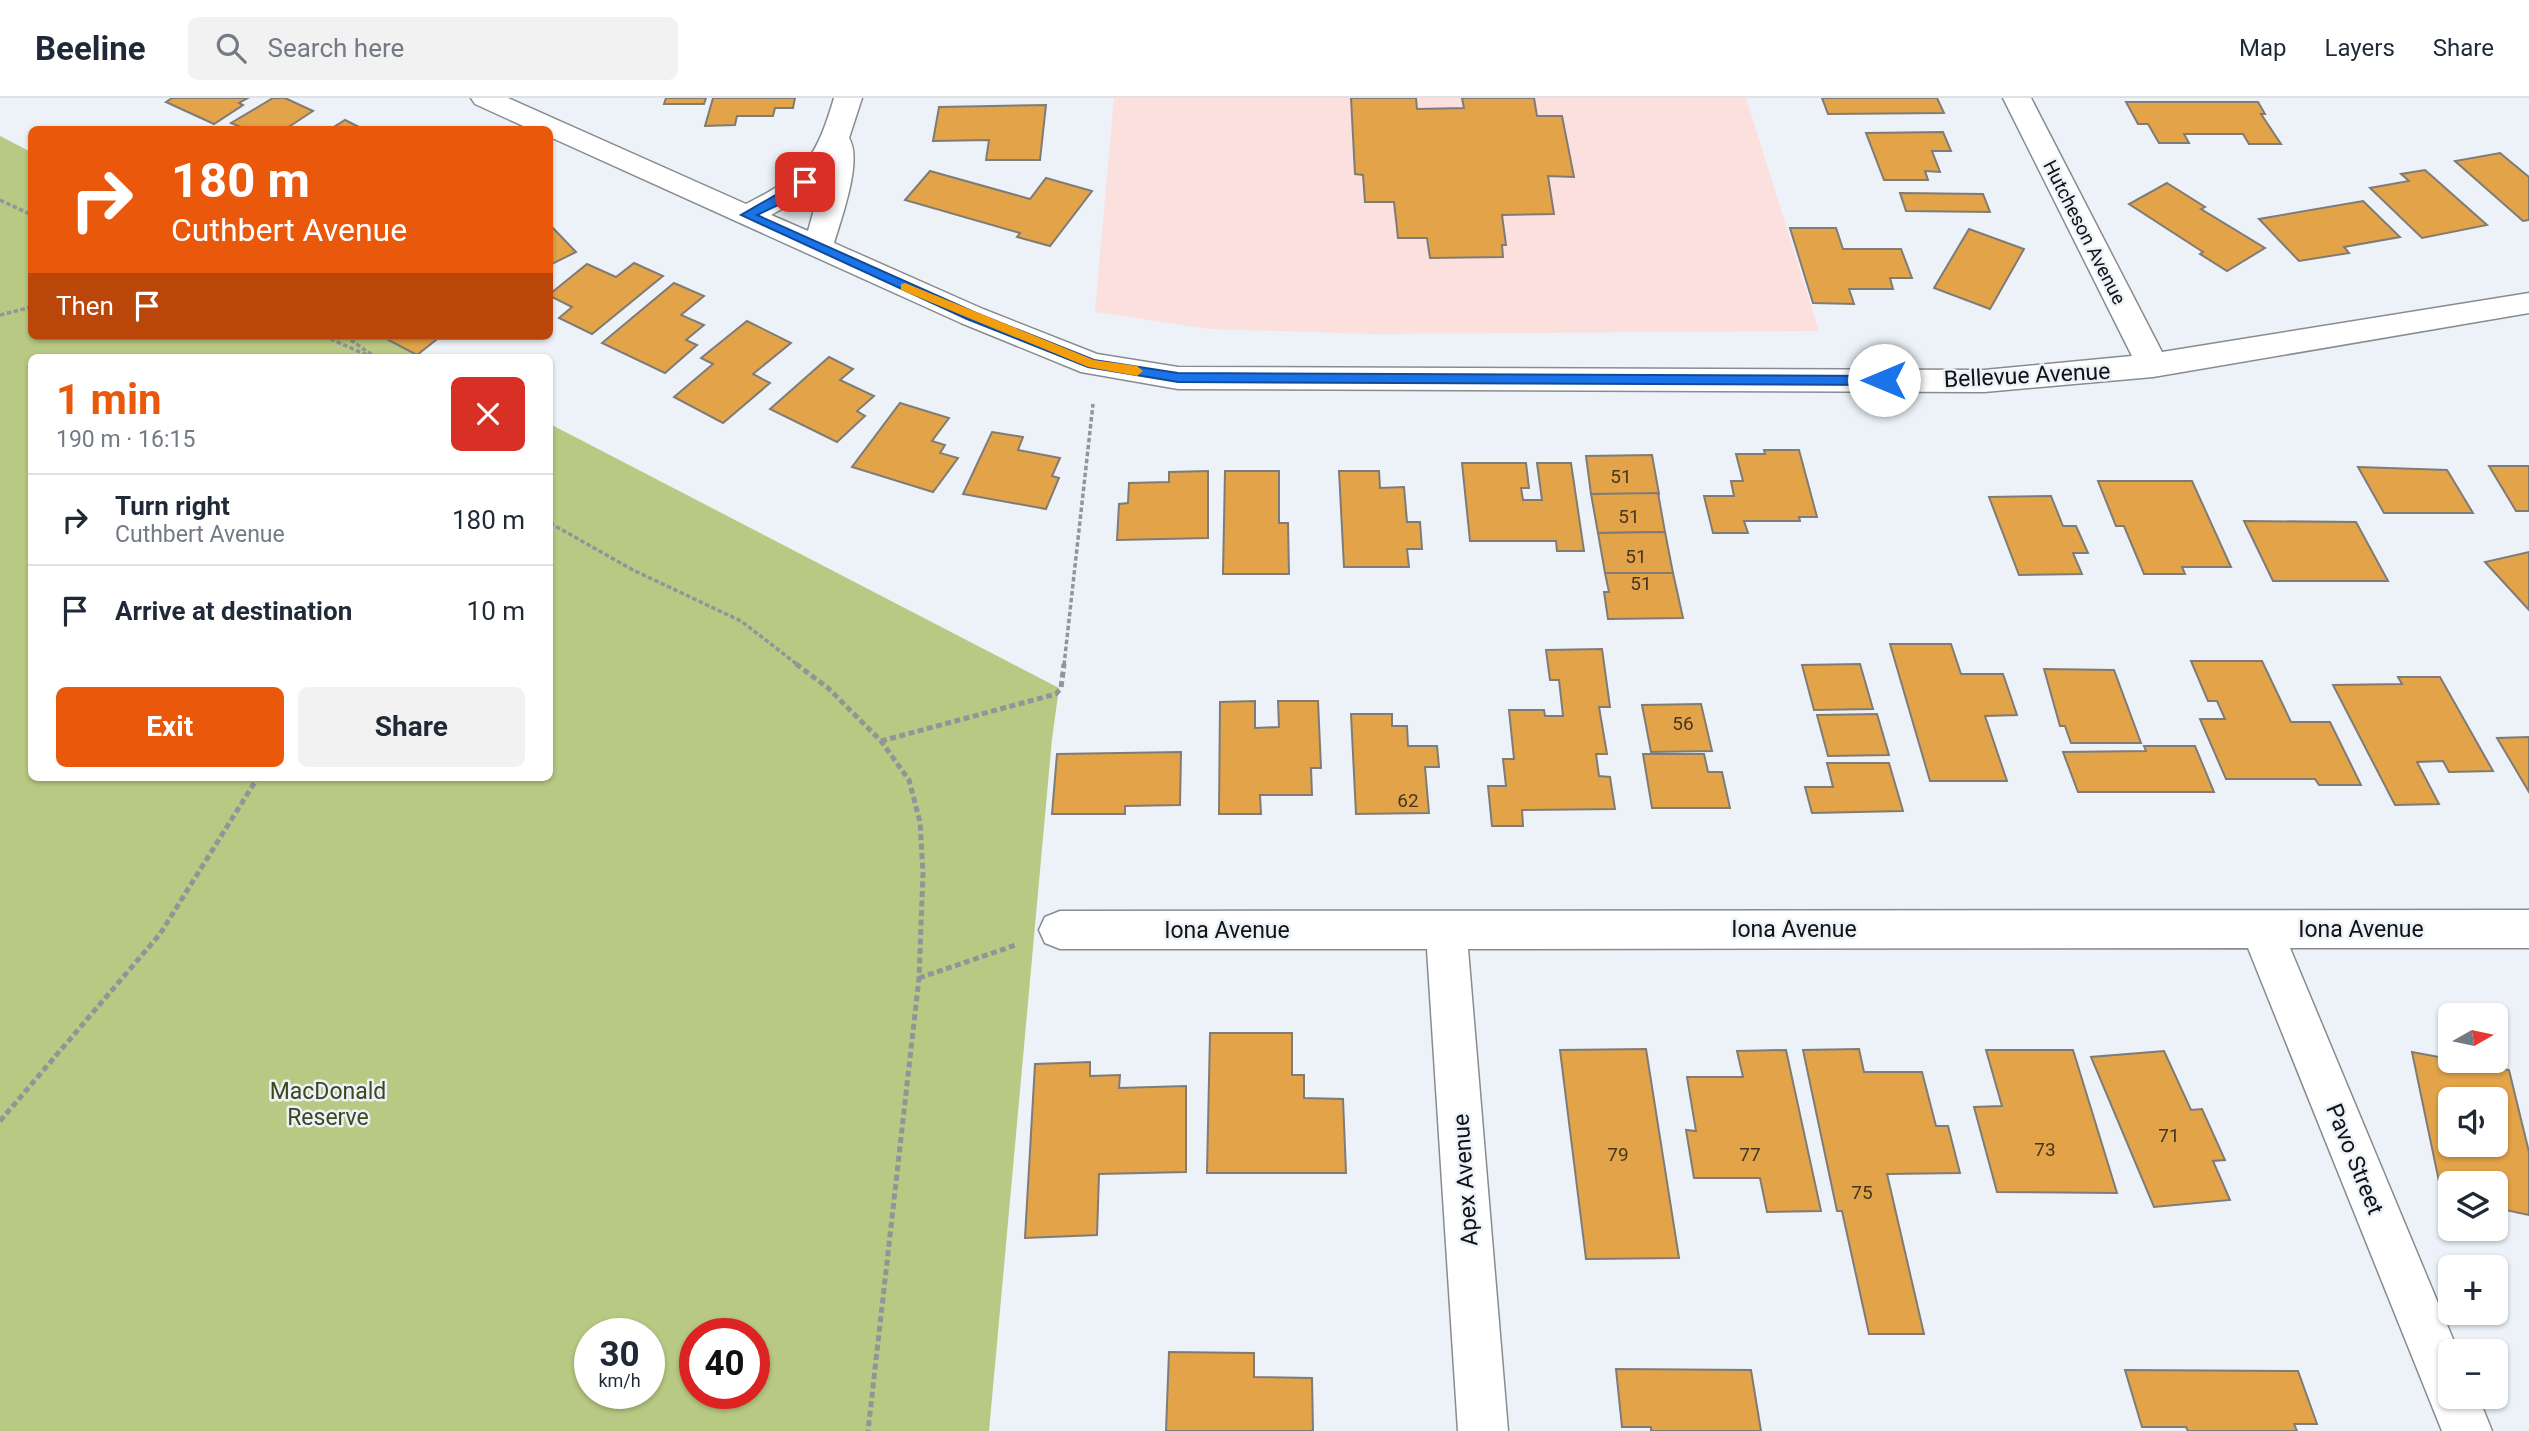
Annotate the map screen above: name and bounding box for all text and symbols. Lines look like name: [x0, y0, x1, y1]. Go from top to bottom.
search box: [188, 17, 678, 80]
text: Beeline: [35, 29, 146, 68]
icon: search: [212, 29, 250, 67]
text: Search here: [268, 33, 404, 63]
text: Map: [2239, 34, 2287, 62]
text: Layers: [2325, 34, 2395, 62]
text: Share: [2433, 34, 2494, 62]
text: 180 m: [171, 152, 310, 209]
pin: [775, 152, 835, 212]
icon: right: [56, 154, 147, 245]
street label: Hutcheson Avenue: [2038, 156, 2131, 308]
icon: arrive: [786, 163, 824, 201]
text: Cuthbert Avenue: [171, 211, 407, 249]
icon: arrive: [128, 287, 166, 325]
text: Then: [56, 291, 114, 321]
position arrow: [1847, 343, 1921, 417]
street label: Bellevue Avenue: [1943, 358, 2111, 393]
text: 1 min: [56, 375, 162, 424]
button: close: [451, 377, 525, 451]
text: 190 m · 16:15: [56, 426, 195, 453]
house number: 51: [1610, 465, 1632, 488]
text: Turn right: [115, 491, 230, 521]
icon: right: [56, 501, 94, 539]
text: 180 m: [452, 505, 525, 535]
house number: 51: [1618, 505, 1640, 528]
text: Cuthbert Avenue: [115, 521, 285, 548]
house number: 51: [1625, 545, 1647, 568]
house number: 51: [1630, 572, 1652, 595]
icon: arrive: [56, 592, 94, 630]
text: Arrive at destination: [115, 596, 352, 626]
text: 10 m: [467, 596, 525, 626]
button: Exit: [56, 687, 284, 767]
button: Share: [298, 687, 525, 767]
house number: 56: [1672, 712, 1694, 735]
house number: 62: [1397, 789, 1419, 812]
street label: Iona Avenue: [1731, 916, 1857, 943]
street label: Iona Avenue: [2298, 916, 2424, 943]
street label: Iona Avenue: [1164, 917, 1290, 944]
north arrow: [2438, 1003, 2508, 1073]
map controls: [2438, 1003, 2508, 1409]
park label: MacDonald Reserve: [270, 1078, 386, 1131]
button: sound: [2438, 1087, 2508, 1157]
street label: Pavo Street: [2320, 1100, 2389, 1219]
street label: Apex Avenue: [1447, 1113, 1484, 1247]
house number: 71: [2158, 1124, 2180, 1147]
house number: 73: [2034, 1138, 2056, 1161]
house number: 79: [1607, 1143, 1629, 1166]
house number: 77: [1739, 1143, 1761, 1166]
button: layers: [2438, 1171, 2508, 1241]
house number: 75: [1851, 1181, 1873, 1204]
button: +: [2438, 1255, 2508, 1325]
speed limit sign: 40: [679, 1318, 770, 1409]
text: 30: [599, 1334, 640, 1375]
button: −: [2438, 1339, 2508, 1409]
text: km/h: [598, 1370, 641, 1391]

